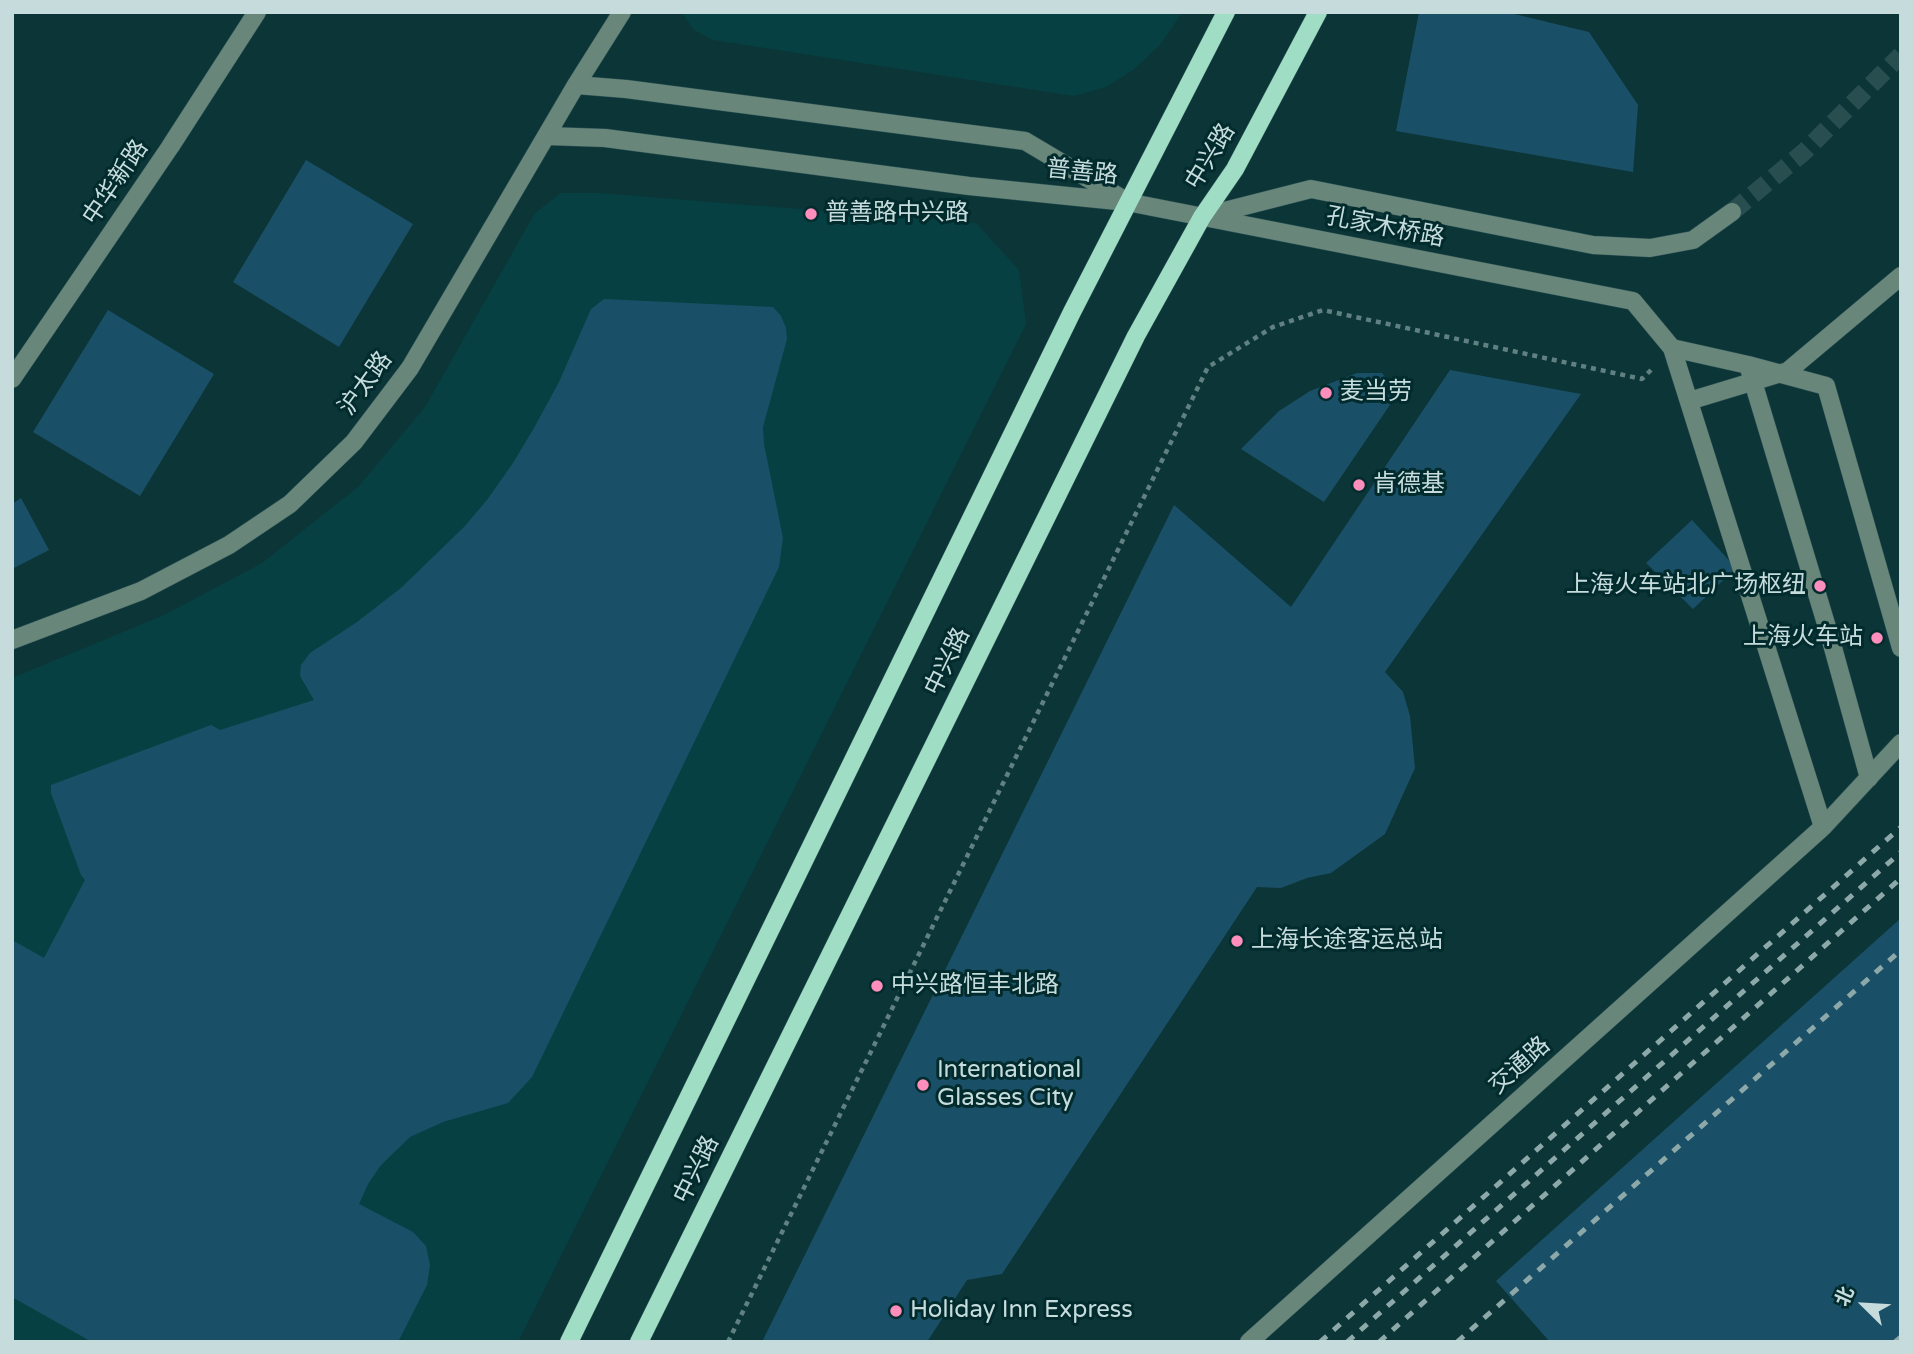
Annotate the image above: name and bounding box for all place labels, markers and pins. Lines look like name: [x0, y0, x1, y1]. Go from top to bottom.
place label: 普善路中兴路: [825, 200, 969, 228]
marker: 普善路中兴路: [803, 206, 819, 222]
place label: 麦当劳: [1340, 379, 1412, 407]
marker: 麦当劳: [1318, 385, 1334, 401]
place label: 肯德基: [1373, 471, 1445, 499]
marker: 肯德基: [1351, 477, 1367, 493]
place label: 上海火车站北广场枢纽: [1566, 572, 1806, 600]
marker: 上海火车站北广场枢纽: [1812, 578, 1828, 594]
place label: 上海火车站: [1743, 624, 1863, 652]
marker: 上海火车站: [1869, 630, 1885, 646]
place label: 上海长途客运总站: [1251, 927, 1443, 955]
marker: 上海长途客运总站: [1229, 933, 1245, 949]
place label: 中兴路恒丰北路: [891, 972, 1059, 1000]
marker: 中兴路恒丰北路: [869, 978, 885, 994]
place label: International Glasses City: [937, 1057, 1081, 1113]
marker: International Glasses City: [915, 1077, 931, 1093]
place label: Holiday Inn Express: [910, 1297, 1133, 1325]
marker: Holiday Inn Express: [888, 1303, 904, 1319]

